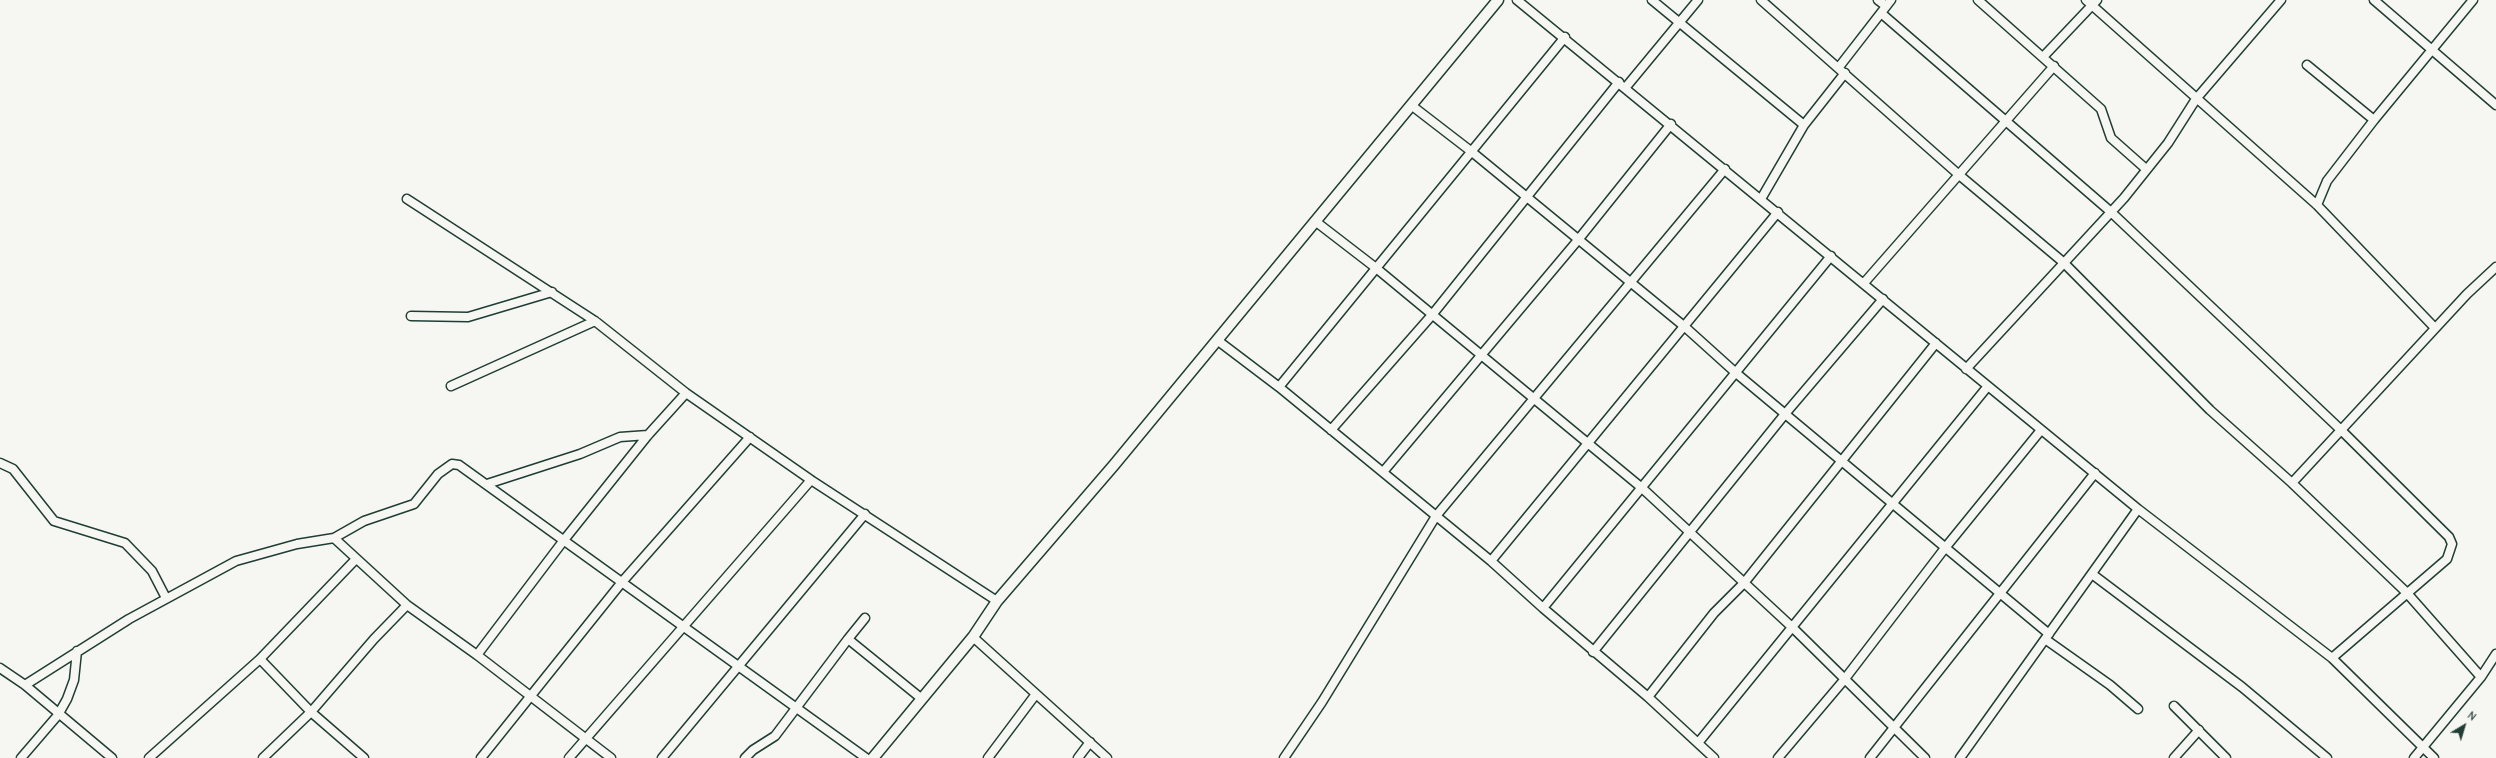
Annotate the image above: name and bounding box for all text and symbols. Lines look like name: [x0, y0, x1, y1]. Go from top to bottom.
north arrow: [2444, 706, 2484, 746]
text: N: [2465, 709, 2479, 723]

